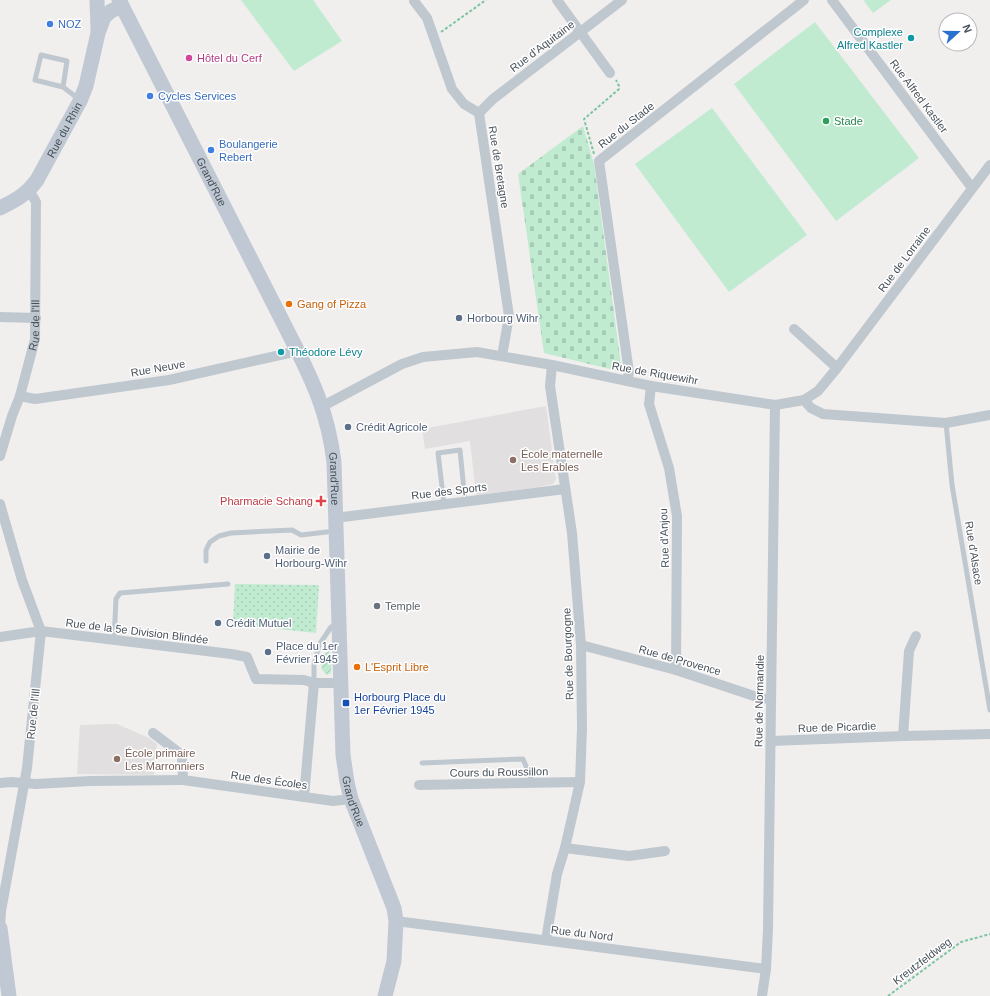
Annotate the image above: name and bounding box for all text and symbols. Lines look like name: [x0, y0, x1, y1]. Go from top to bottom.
north arrow: [938, 12, 978, 52]
place label: NOZ: [58, 18, 82, 30]
street label: Rue d'Aquitaine: [508, 18, 576, 74]
marker: NOZ: [45, 19, 55, 29]
text: N: [960, 23, 974, 34]
place label: Complexe Alfred Kastler: [837, 26, 903, 51]
marker: Complexe Alfred Kastler: [906, 33, 916, 43]
place label: Hôtel du Cerf: [197, 52, 263, 64]
marker: Hôtel du Cerf: [184, 53, 194, 63]
street label: Rue Alfred Kastler: [888, 57, 951, 135]
place label: Cycles Services: [158, 90, 237, 102]
marker: Cycles Services: [145, 91, 155, 101]
street label: Rue du Rhin: [44, 100, 84, 160]
street label: Rue du Stade: [596, 100, 656, 150]
place label: Stade: [834, 115, 863, 127]
marker: Stade: [821, 116, 831, 126]
street label: Rue de Bretagne: [487, 125, 511, 209]
place label: Boulangerie Rebert: [219, 138, 278, 163]
marker: Boulangerie Rebert: [206, 145, 216, 155]
street label: Grand'Rue: [194, 156, 229, 208]
street label: Rue de Lorraine: [875, 224, 933, 294]
place label: Gang of Pizza: [297, 298, 367, 310]
marker: Gang of Pizza: [284, 299, 294, 309]
street label: Rue de l'Ill: [26, 300, 41, 352]
place label: Horbourg Wihr: [467, 312, 539, 324]
marker: Horbourg Wihr: [454, 313, 464, 323]
place label: Théodore Lévy: [289, 346, 363, 358]
marker: Théodore Lévy: [276, 347, 286, 357]
street label: Rue Neuve: [130, 357, 186, 379]
street label: Rue de Riquewihr: [611, 359, 699, 387]
place label: Crédit Agricole: [356, 421, 428, 433]
marker: Crédit Agricole: [343, 422, 353, 432]
place label: École maternelle Les Erables: [521, 448, 603, 473]
street label: Grand'Rue: [327, 451, 341, 505]
marker: École maternelle Les Erables: [508, 455, 518, 465]
street label: Rue des Sports: [411, 480, 488, 502]
place label: Pharmacie Schang: [220, 495, 313, 507]
marker: Pharmacie Schang: [316, 496, 326, 506]
street label: Rue d'Anjou: [657, 508, 671, 568]
street label: Rue d'Alsace: [963, 520, 985, 586]
place label: Mairie de Horbourg-Wihr: [275, 544, 347, 569]
marker: Mairie de Horbourg-Wihr: [262, 551, 272, 561]
place label: Temple: [385, 600, 420, 612]
marker: Temple: [372, 601, 382, 611]
street label: Rue de Bourgogne: [560, 608, 576, 700]
street label: Rue de la 5e Division Blindée: [65, 616, 209, 646]
place label: Crédit Mutuel: [226, 617, 291, 629]
marker: Crédit Mutuel: [213, 618, 223, 628]
place label: Place du 1er Février 1945: [276, 640, 338, 665]
street label: Rue de Provence: [637, 643, 723, 677]
marker: Place du 1er Février 1945: [263, 647, 273, 657]
street label: Rue de Normandie: [752, 655, 766, 747]
place label: L'Esprit Libre: [365, 661, 429, 673]
marker: L'Esprit Libre: [352, 662, 362, 672]
street label: Rue de l'Ill: [24, 688, 42, 740]
place label: Horbourg Place du 1er Février 1945: [354, 691, 446, 716]
marker: Horbourg Place du 1er Février 1945: [341, 698, 351, 708]
street label: Rue de Picardie: [798, 720, 876, 734]
place label: École primaire Les Marronniers: [125, 747, 205, 772]
marker: École primaire Les Marronniers: [112, 754, 122, 764]
street label: Cours du Roussillon: [450, 765, 548, 779]
street label: Rue des Écoles: [230, 769, 308, 791]
street label: Grand'Rue: [340, 775, 367, 828]
street label: Rue du Nord: [550, 923, 614, 943]
street label: Kreutzfeldweg: [891, 935, 953, 987]

